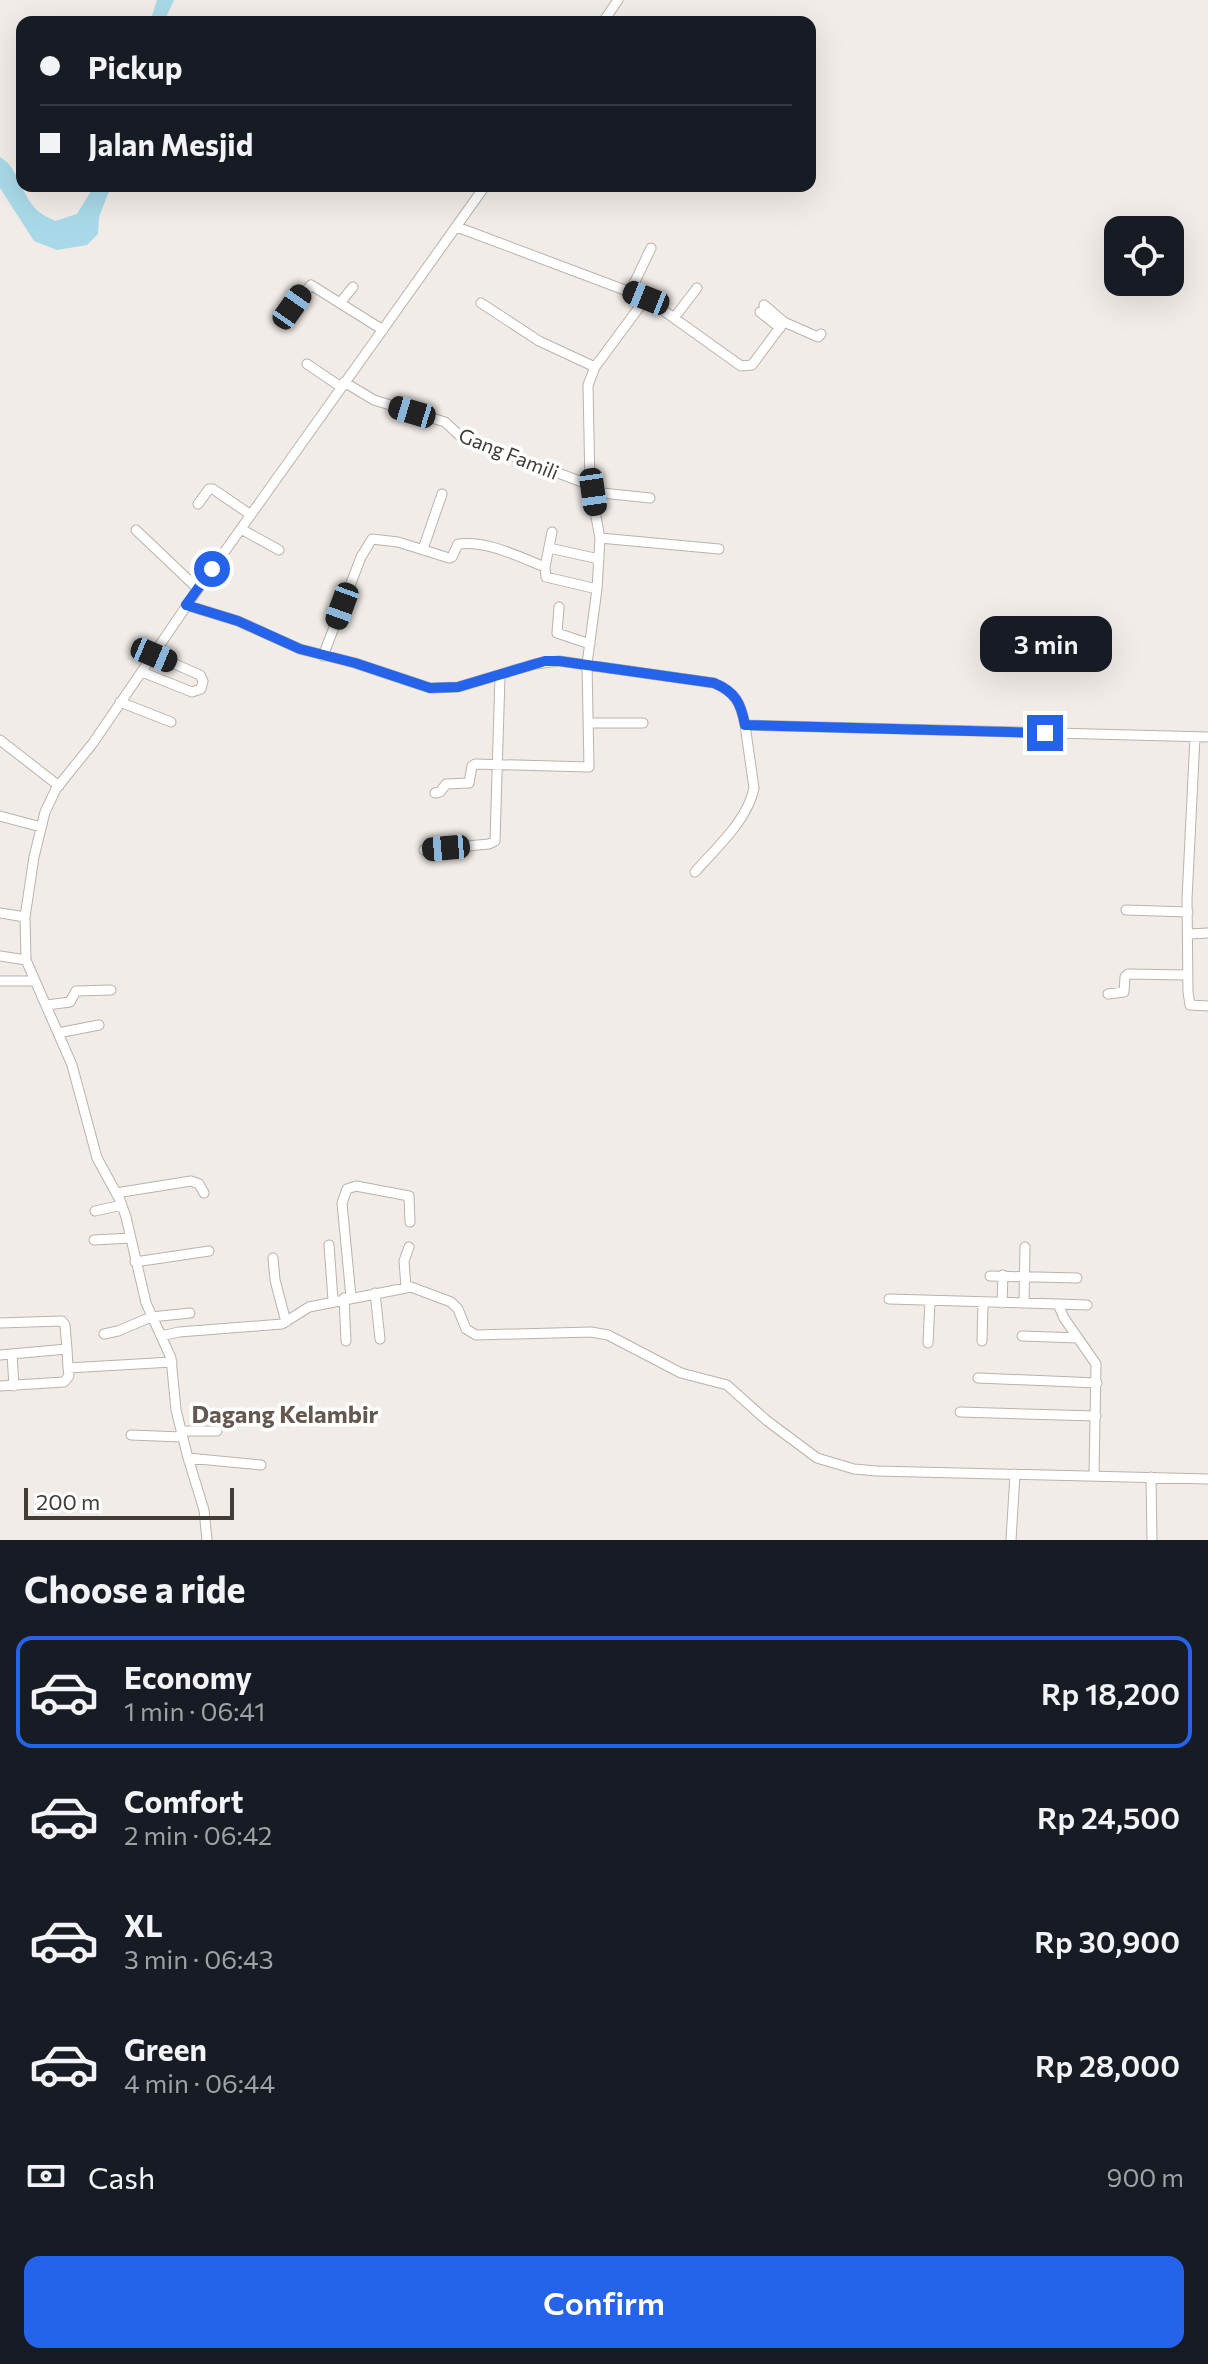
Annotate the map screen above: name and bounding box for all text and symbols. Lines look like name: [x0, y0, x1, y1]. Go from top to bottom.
text: Pickup: [88, 48, 182, 85]
text: Jalan Mesjid: [88, 125, 253, 162]
map controls: [1104, 216, 1184, 296]
button: locate: [1104, 216, 1184, 296]
car: [619, 278, 673, 318]
car: [268, 280, 316, 334]
car: [386, 394, 438, 430]
street label: Gang Famili: [456, 422, 562, 484]
car: [578, 467, 608, 517]
route start: [194, 551, 230, 587]
car: [323, 579, 361, 633]
callout: 3 min: [979, 617, 1111, 673]
text: 3 min: [1014, 628, 1078, 659]
car: [127, 635, 181, 675]
route end: [1027, 715, 1063, 751]
car: [421, 834, 471, 862]
district label: Dagang Kelambir: [192, 1399, 379, 1428]
scale bar: [24, 1484, 234, 1520]
text: 200 m: [36, 1488, 100, 1515]
text: Choose a ride: [24, 1566, 245, 1610]
icon: car: [28, 1656, 100, 1728]
text: Economy: [124, 1658, 252, 1695]
text: Rp 18,200: [1041, 1674, 1180, 1711]
text: 1 min · 06:41: [124, 1695, 265, 1726]
icon: car: [28, 1780, 100, 1852]
text: Comfort: [124, 1782, 243, 1819]
text: Rp 24,500: [1037, 1798, 1180, 1835]
text: 2 min · 06:42: [124, 1819, 272, 1850]
icon: car: [28, 1904, 100, 1976]
text: XL: [124, 1906, 163, 1943]
text: Rp 30,900: [1034, 1922, 1180, 1959]
text: 3 min · 06:43: [124, 1943, 274, 1974]
icon: car: [28, 2028, 100, 2100]
text: Green: [124, 2030, 207, 2067]
text: Rp 28,000: [1035, 2046, 1180, 2083]
text: 4 min · 06:44: [124, 2067, 275, 2098]
icon: cash: [24, 2154, 68, 2198]
text: Cash: [88, 2158, 155, 2195]
text: 900 m: [1107, 2161, 1184, 2192]
button: Confirm: [24, 2256, 1184, 2348]

